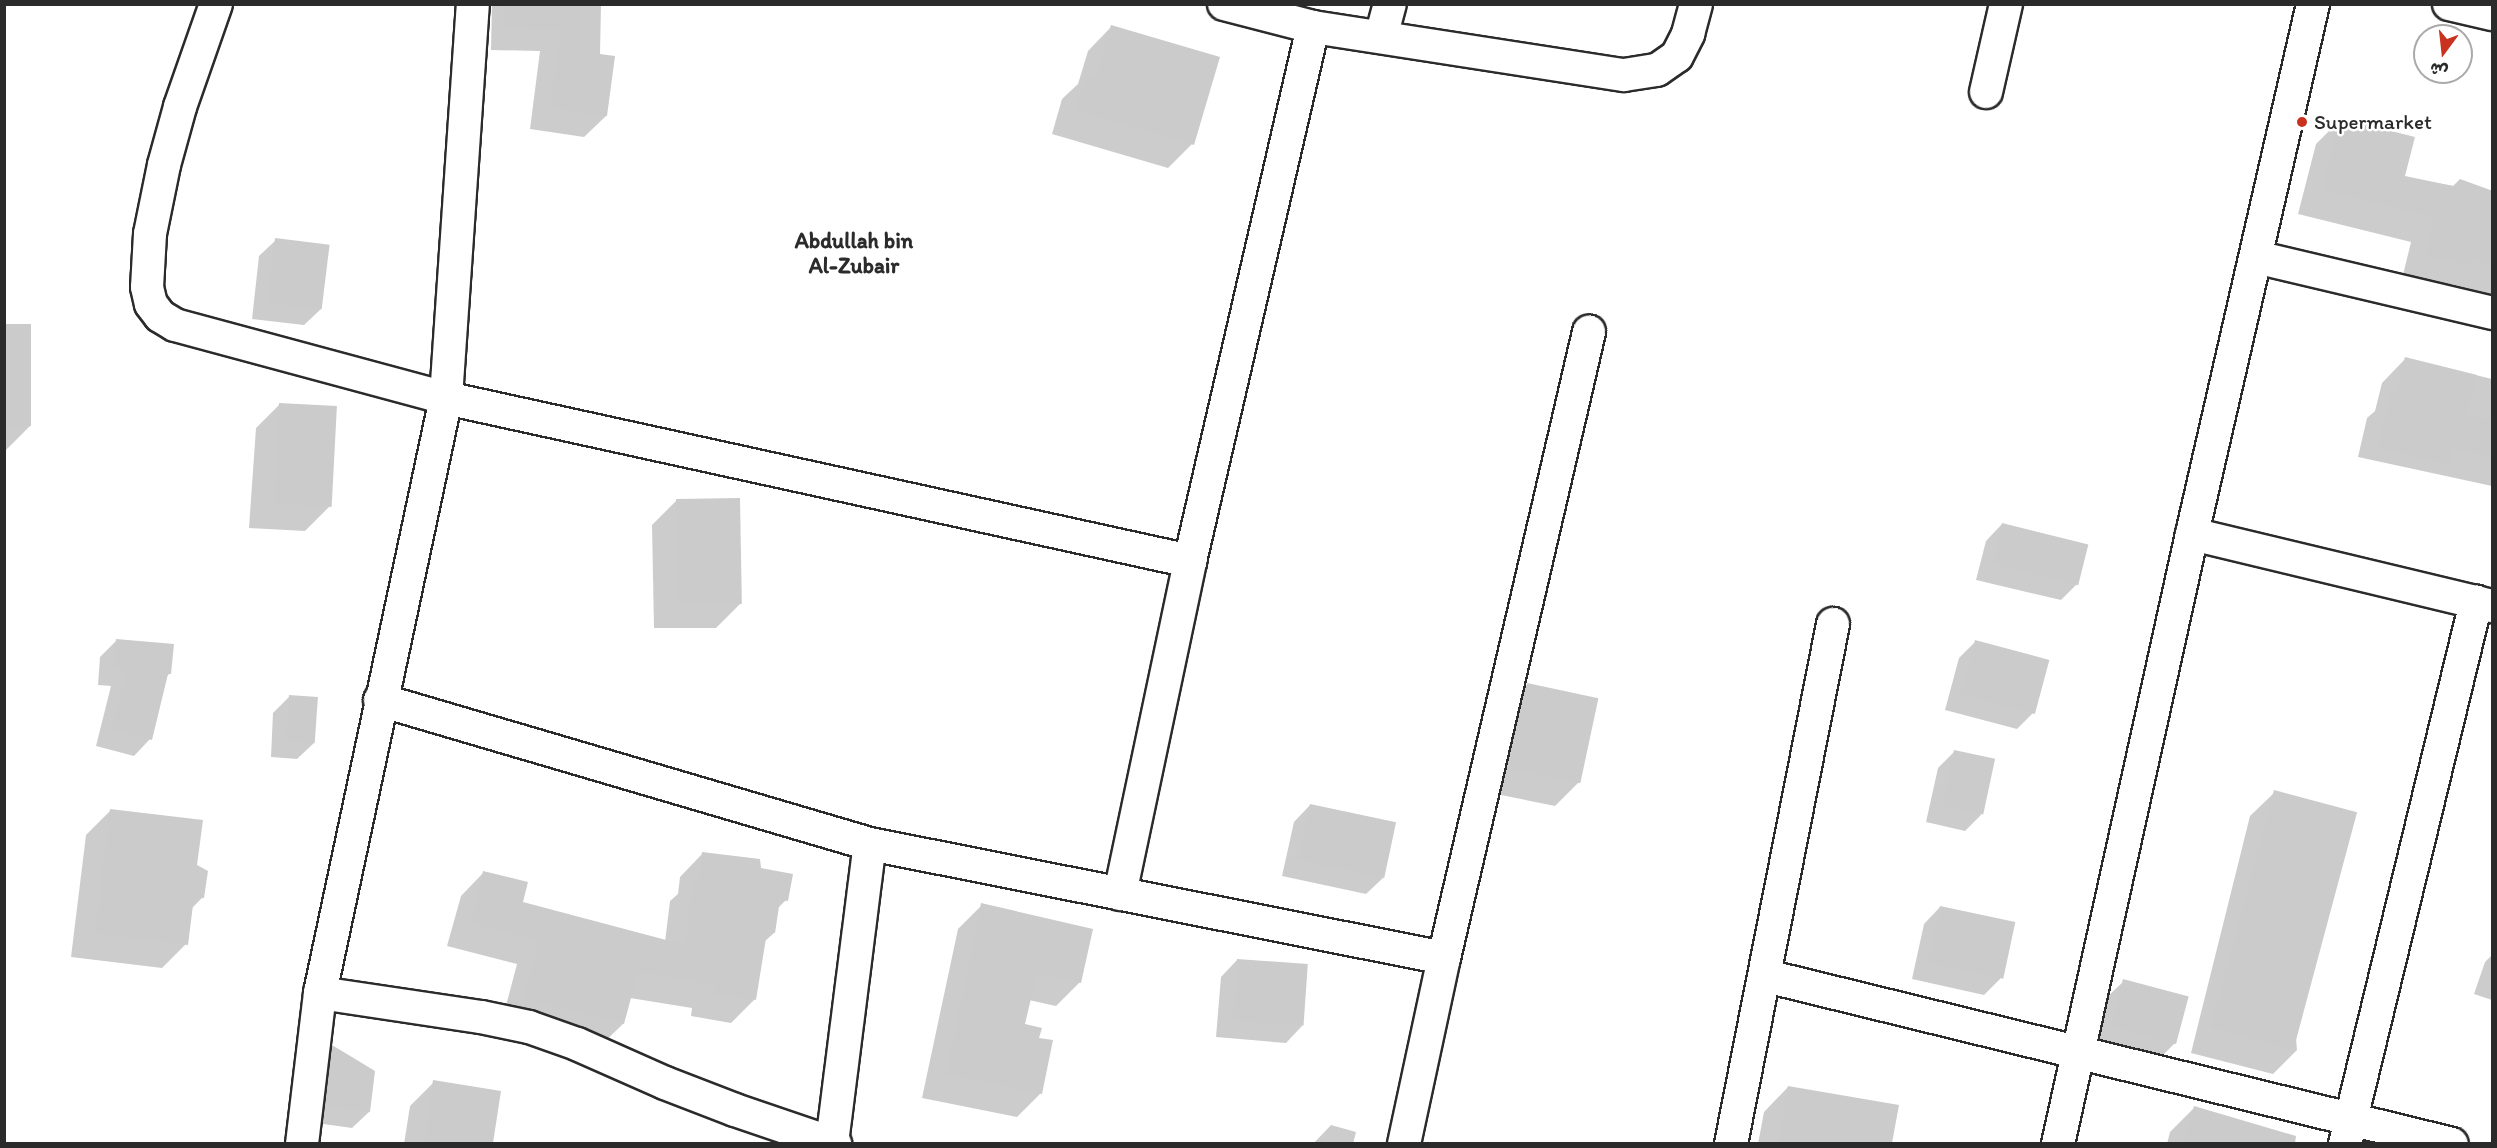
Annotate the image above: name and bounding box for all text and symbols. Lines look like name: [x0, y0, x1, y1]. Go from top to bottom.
north arrow: [2413, 24, 2473, 84]
text: ش: [2428, 58, 2450, 81]
place label: Supermarket: [2314, 109, 2432, 135]
marker: Supermarket: [2295, 115, 2309, 129]
district label: Abdullah bin Al-Zubair: [795, 227, 913, 278]

